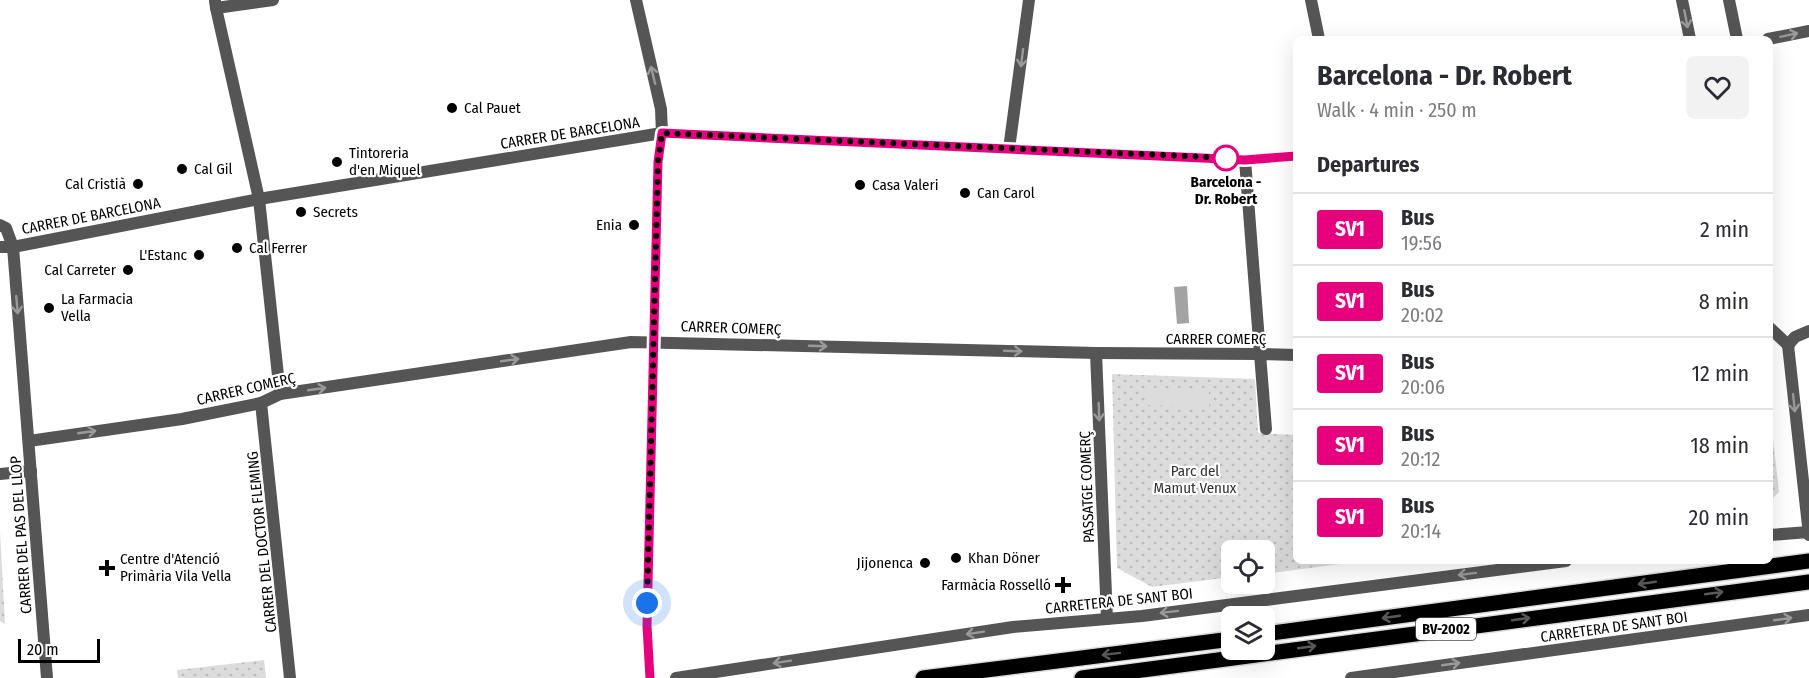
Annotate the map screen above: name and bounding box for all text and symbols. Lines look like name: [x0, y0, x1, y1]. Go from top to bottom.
one-way arrow: [1681, 9, 1692, 29]
one-way arrow: [1778, 29, 1798, 40]
one-way arrow: [1016, 48, 1027, 67]
button: heart: [1686, 56, 1749, 119]
text: Barcelona - Dr. Robert: [1317, 59, 1572, 92]
one-way arrow: [646, 66, 658, 85]
text: Walk · 4 min · 250 m: [1317, 98, 1477, 122]
place label: Cal Pauet: [464, 99, 521, 117]
marker: Cal Pauet: [445, 101, 459, 115]
street label: CARRER DE BARCELONA: [499, 113, 641, 153]
place label: Tintoreria d'en Miquel: [349, 144, 421, 179]
marker: Barcelona - Dr. Robert: [1213, 145, 1239, 171]
text: Departures: [1317, 151, 1419, 178]
marker: Tintoreria d'en Miquel: [330, 155, 344, 169]
place label: Cal Gil: [194, 160, 233, 178]
marker: Cal Gil: [175, 162, 189, 176]
place label: Barcelona - Dr. Robert: [1191, 173, 1262, 208]
place label: Cal Cristià: [65, 175, 126, 193]
place label: Casa Valeri: [872, 176, 938, 194]
marker: Cal Cristià: [131, 177, 145, 191]
marker: Casa Valeri: [853, 178, 867, 192]
place label: Can Carol: [977, 184, 1035, 202]
marker: Can Carol: [958, 186, 972, 200]
street label: CARRER DE BARCELONA: [20, 194, 162, 238]
place label: Secrets: [313, 203, 358, 221]
text: Bus: [1401, 204, 1434, 231]
marker: Secrets: [294, 205, 308, 219]
place label: Enia: [596, 216, 622, 234]
text: SV1: [1335, 216, 1365, 242]
text: 2 min: [1700, 216, 1749, 243]
marker: Enia: [627, 218, 641, 232]
text: 19:56: [1401, 231, 1442, 255]
place label: Cal Ferrer: [249, 239, 308, 257]
marker: Cal Ferrer: [230, 241, 244, 255]
place label: L'Estanc: [139, 246, 188, 264]
marker: L'Estanc: [192, 248, 206, 262]
place label: Cal Carreter: [44, 261, 117, 279]
marker: Cal Carreter: [121, 263, 135, 277]
text: Bus: [1401, 276, 1434, 303]
text: SV1: [1335, 288, 1365, 314]
text: 8 min: [1699, 288, 1749, 315]
place label: La Farmacia Vella: [61, 290, 133, 325]
one-way arrow: [12, 294, 23, 314]
marker: La Farmacia Vella: [42, 301, 56, 315]
text: 20:02: [1401, 303, 1444, 327]
street label: CARRER COMERÇ: [680, 317, 782, 339]
street label: CARRER COMERÇ: [1166, 330, 1267, 348]
one-way arrow: [807, 340, 827, 351]
one-way arrow: [1002, 345, 1022, 357]
text: Bus: [1401, 348, 1434, 375]
one-way arrow: [500, 354, 520, 365]
text: SV1: [1335, 360, 1365, 386]
text: 12 min: [1691, 360, 1749, 387]
street label: CARRER COMERÇ: [195, 369, 297, 409]
text: 20:06: [1401, 375, 1445, 399]
one-way arrow: [307, 383, 327, 394]
one-way arrow: [1789, 392, 1800, 412]
one-way arrow: [1093, 401, 1105, 421]
text: Bus: [1401, 420, 1434, 447]
one-way arrow: [77, 427, 97, 438]
street label: PASSATGE COMERÇ: [1076, 430, 1098, 543]
text: SV1: [1335, 432, 1365, 458]
text: 18 min: [1690, 432, 1749, 459]
text: 20:12: [1401, 447, 1440, 471]
street label: CARRER DEL DOCTOR FLEMING: [244, 450, 280, 634]
street label: CARRER DEL PAS DEL LLOP: [6, 455, 35, 614]
park label: Parc del Mamut Venux: [1154, 462, 1237, 497]
text: Bus: [1401, 492, 1434, 519]
text: SV1: [1335, 504, 1365, 530]
text: 20 min: [1689, 504, 1749, 531]
text: 20:14: [1401, 519, 1441, 543]
map controls: [1221, 540, 1275, 660]
button: locate: [1221, 540, 1275, 594]
place label: Khan Döner: [968, 549, 1041, 567]
place label: Centre d'Atenció Primària Vila Vella: [120, 550, 231, 585]
marker: Khan Döner: [949, 551, 963, 565]
place label: Jijonenca: [857, 554, 913, 572]
marker: Jijonenca: [918, 556, 932, 570]
marker: Centre d'Atenció Primària Vila Vella: [98, 559, 116, 577]
one-way arrow: [1457, 568, 1477, 579]
place label: Farmàcia Rosselló: [941, 576, 1051, 594]
marker: Farmàcia Rosselló: [1056, 578, 1070, 592]
one-way arrow: [1638, 578, 1657, 589]
street label: CARRETERA DE SANT BOI: [1044, 584, 1194, 618]
one-way arrow: [1704, 587, 1724, 598]
your location: [632, 588, 662, 618]
button: layers: [1221, 606, 1275, 660]
one-way arrow: [1160, 607, 1180, 618]
street label: CARRETERA DE SANT BOI: [1539, 608, 1689, 646]
one-way arrow: [1382, 611, 1402, 622]
one-way arrow: [1511, 613, 1530, 624]
one-way arrow: [1772, 613, 1792, 624]
road number: BV-2002: [1416, 618, 1476, 640]
one-way arrow: [966, 627, 986, 638]
scale bar: [18, 636, 100, 664]
text: 20 m: [27, 640, 58, 659]
one-way arrow: [1296, 642, 1316, 653]
one-way arrow: [1102, 649, 1121, 660]
one-way arrow: [773, 656, 793, 667]
one-way arrow: [1440, 659, 1460, 670]

